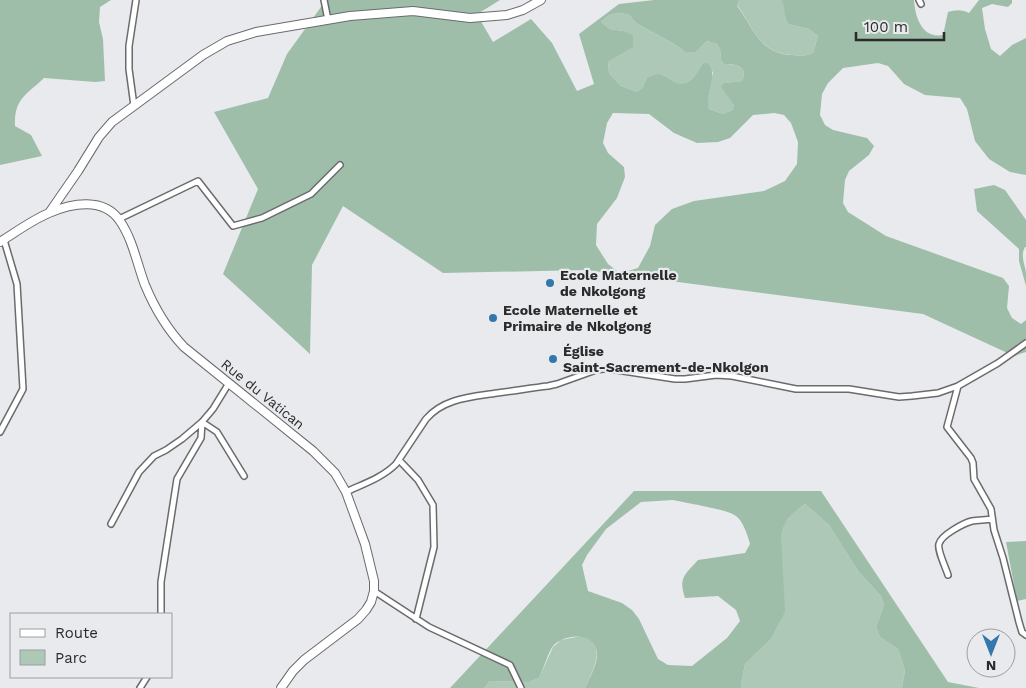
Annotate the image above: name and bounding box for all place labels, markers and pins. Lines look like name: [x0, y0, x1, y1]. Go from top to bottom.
place label: Ecole Maternelle de Nkolgong: [560, 267, 677, 299]
marker: Ecole Maternelle de Nkolgong: [544, 277, 556, 289]
place label: Ecole Maternelle et Primaire de Nkolgong: [503, 302, 651, 334]
marker: Ecole Maternelle et Primaire de Nkolgong: [487, 312, 499, 324]
place label: Église Saint-Sacrement-de-Nkolgon: [563, 343, 769, 375]
marker: Église Saint-Sacrement-de-Nkolgon: [547, 353, 559, 365]

